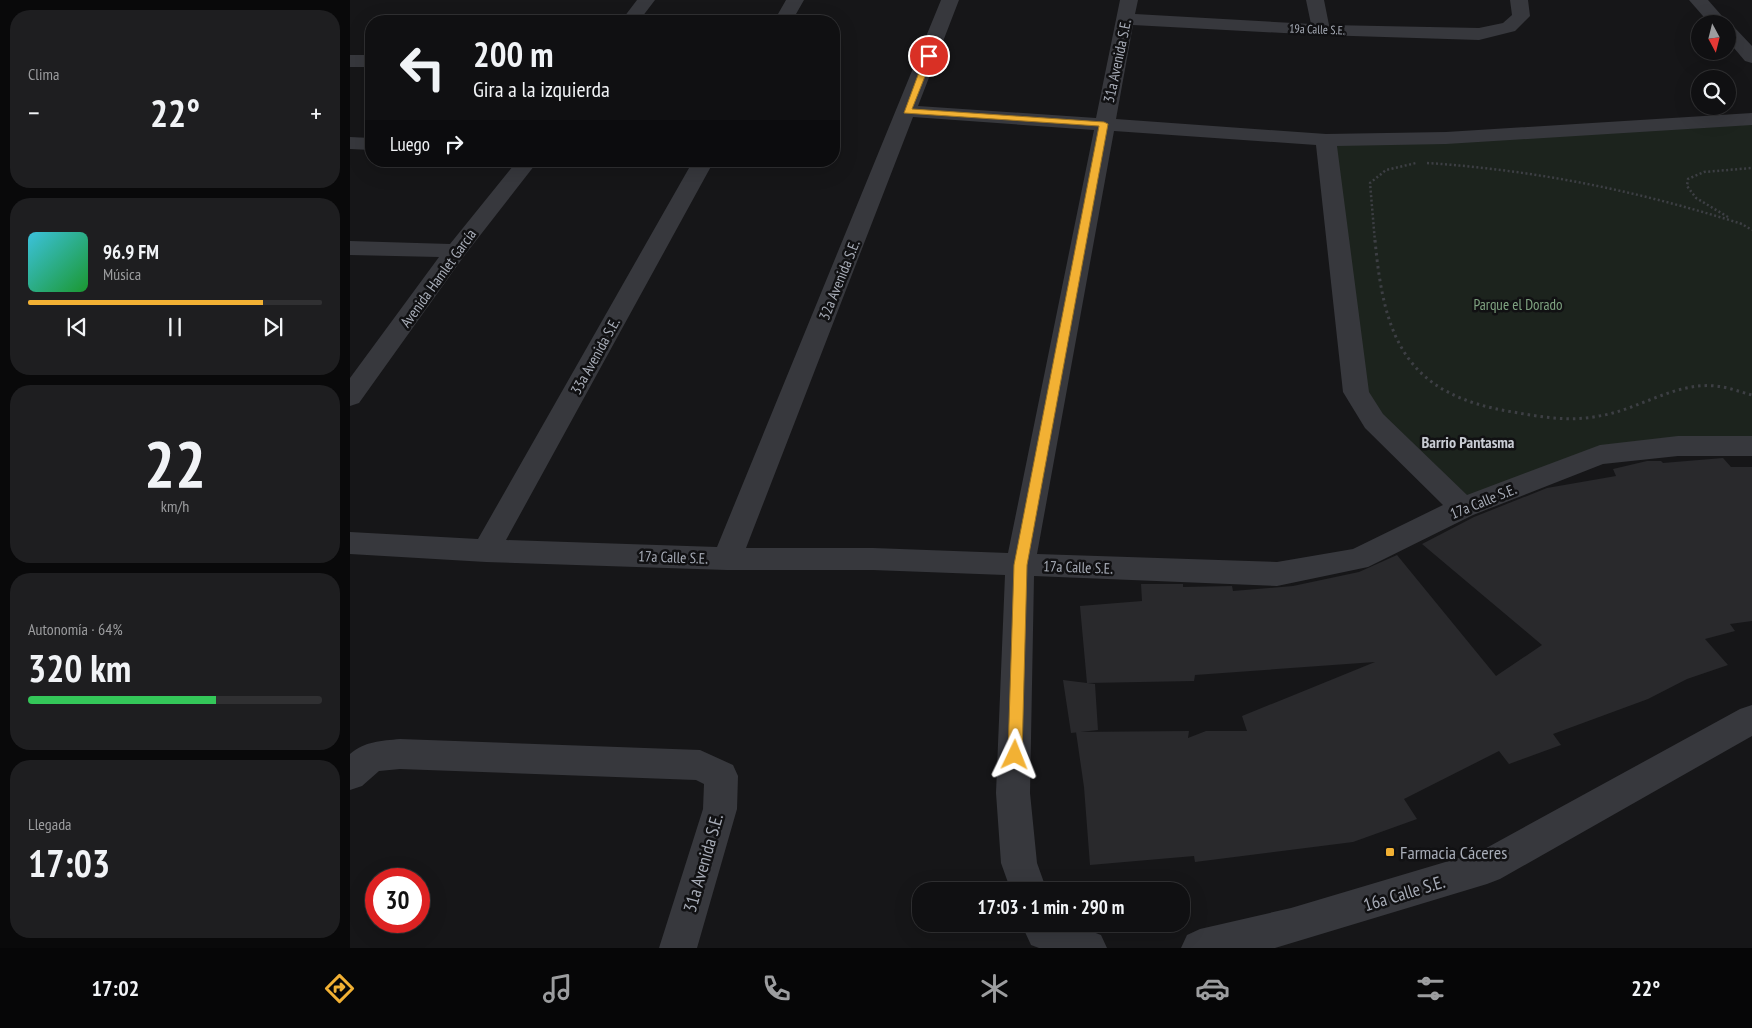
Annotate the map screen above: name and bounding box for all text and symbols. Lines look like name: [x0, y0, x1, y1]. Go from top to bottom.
north arrow: [1691, 15, 1736, 60]
map controls: [1691, 15, 1736, 115]
street label: 31a Avenida S.E.: [1099, 17, 1135, 104]
street label: 19a Calle S.E.: [1289, 21, 1345, 37]
text: 200 m: [473, 31, 554, 77]
icon: left: [390, 35, 455, 100]
pin: [908, 35, 950, 77]
icon: arrive: [915, 42, 943, 70]
text: Clima: [28, 64, 59, 84]
button: search: [1691, 70, 1736, 115]
text: Gira a la izquierda: [473, 75, 610, 103]
text: 22°: [150, 88, 200, 137]
text: −: [28, 94, 40, 131]
text: +: [310, 94, 322, 131]
icon: right: [440, 130, 468, 158]
text: Luego: [390, 132, 430, 156]
street label: Avenida Hamlet García: [396, 225, 480, 331]
street label: 32a Avenida S.E.: [814, 237, 864, 323]
text: 96.9 FM: [103, 240, 159, 264]
text: Música: [103, 264, 141, 284]
park label: Parque el Dorado: [1473, 295, 1563, 314]
icon: previous: [63, 313, 91, 341]
icon: pause: [161, 313, 189, 341]
icon: next: [259, 313, 287, 341]
street label: 33a Avenida S.E.: [566, 314, 624, 398]
text: 22: [144, 421, 206, 505]
district label: Barrio Pantasma: [1422, 432, 1515, 452]
street label: 17a Calle S.E.: [1447, 479, 1519, 523]
text: km/h: [161, 496, 189, 516]
street label: 17a Calle S.E.: [638, 546, 708, 568]
street label: 17a Calle S.E.: [1043, 556, 1113, 578]
text: Autonomía · 64%: [28, 619, 123, 639]
text: 320 km: [28, 643, 131, 692]
position arrow: [988, 728, 1040, 780]
street label: 31a Avenida S.E.: [678, 811, 728, 915]
text: Llegada: [28, 814, 72, 834]
text: 17:03: [28, 838, 110, 887]
place label: Farmacia Cáceres: [1400, 841, 1507, 864]
marker: Farmacia Cáceres: [1384, 846, 1396, 858]
speed limit sign: 30: [365, 868, 430, 933]
street label: 16a Calle S.E.: [1361, 870, 1447, 916]
text: 17:03 · 1 min · 290 m: [978, 895, 1124, 919]
icon: directions: [322, 971, 357, 1006]
icon: music: [540, 971, 575, 1006]
icon: phone: [759, 971, 794, 1006]
icon: climate: [977, 971, 1012, 1006]
icon: car: [1195, 971, 1230, 1006]
icon: filters: [1413, 971, 1448, 1006]
text: 17:02: [92, 974, 139, 1002]
text: 22°: [1631, 974, 1660, 1002]

